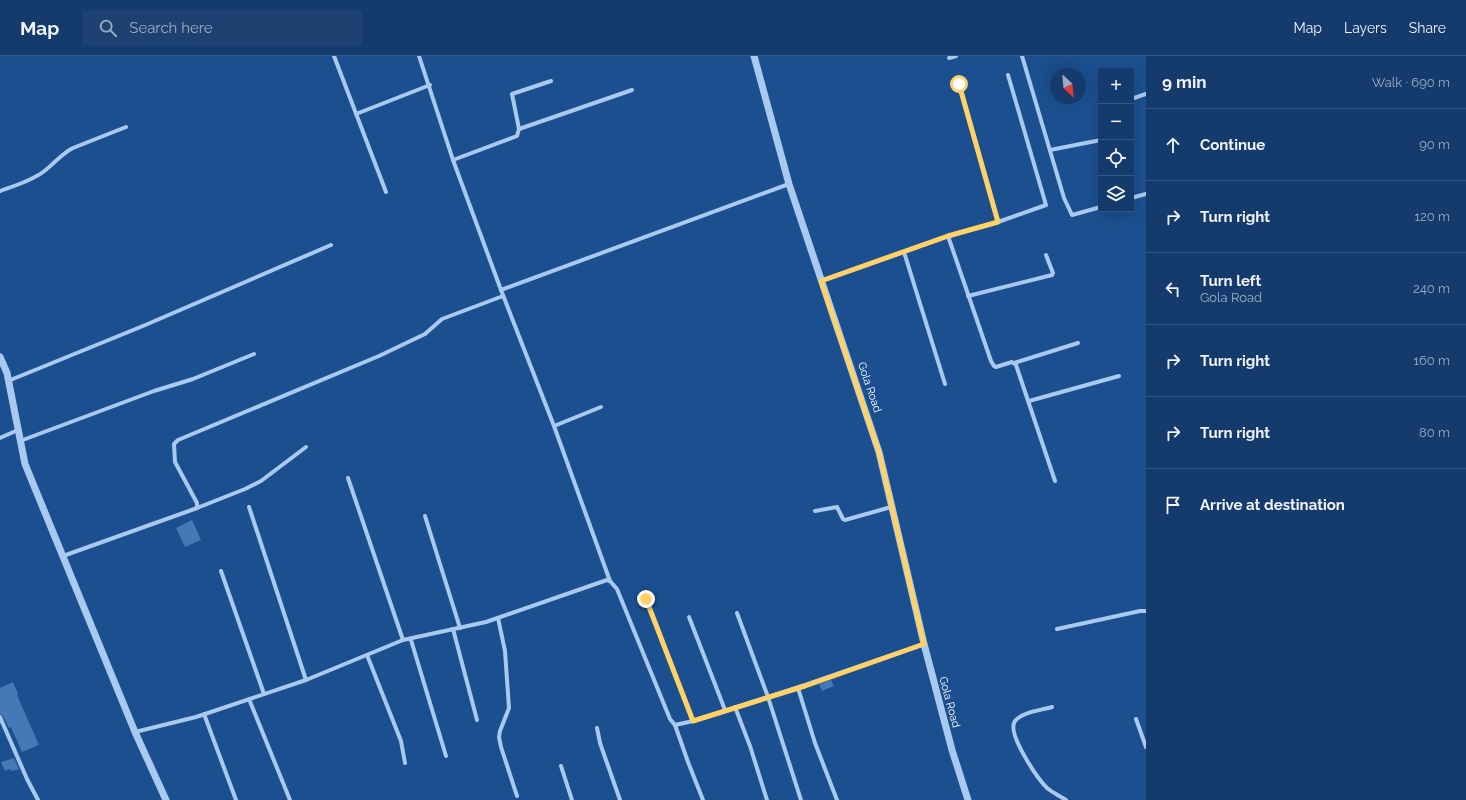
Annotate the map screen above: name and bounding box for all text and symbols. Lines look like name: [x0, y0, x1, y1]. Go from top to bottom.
search box: [83, 10, 363, 46]
text: Map: [20, 17, 59, 39]
icon: search: [97, 17, 119, 39]
text: Search here: [129, 19, 213, 37]
text: Map: [1294, 20, 1322, 36]
text: Layers: [1344, 20, 1387, 36]
text: Share: [1409, 20, 1446, 36]
north arrow: [1050, 68, 1086, 104]
map controls: [1098, 68, 1134, 212]
button: +: [1098, 68, 1134, 104]
text: 9 min: [1162, 72, 1207, 92]
route start: [950, 75, 968, 93]
text: Walk · 690 m: [1372, 75, 1450, 90]
button: −: [1098, 104, 1134, 140]
icon: ahead: [1162, 134, 1184, 156]
text: Continue: [1200, 136, 1265, 154]
text: 90 m: [1419, 137, 1450, 152]
button: locate: [1098, 140, 1134, 176]
button: layers: [1098, 176, 1134, 212]
icon: right: [1162, 206, 1184, 228]
text: Turn right: [1200, 208, 1270, 226]
text: 120 m: [1414, 209, 1450, 224]
text: Turn left: [1200, 272, 1261, 290]
icon: left: [1162, 278, 1184, 300]
text: 240 m: [1413, 281, 1450, 296]
text: Gola Road: [1200, 290, 1262, 305]
icon: right: [1162, 350, 1184, 372]
text: Turn right: [1200, 352, 1270, 370]
text: 160 m: [1413, 353, 1450, 368]
street label: Gola Road: [855, 360, 884, 414]
icon: right: [1162, 422, 1184, 444]
text: Turn right: [1200, 424, 1270, 442]
text: 80 m: [1419, 425, 1450, 440]
icon: arrive: [1162, 494, 1184, 516]
text: Arrive at destination: [1200, 496, 1345, 514]
route end: [637, 590, 655, 608]
street label: Gola Road: [936, 675, 963, 729]

